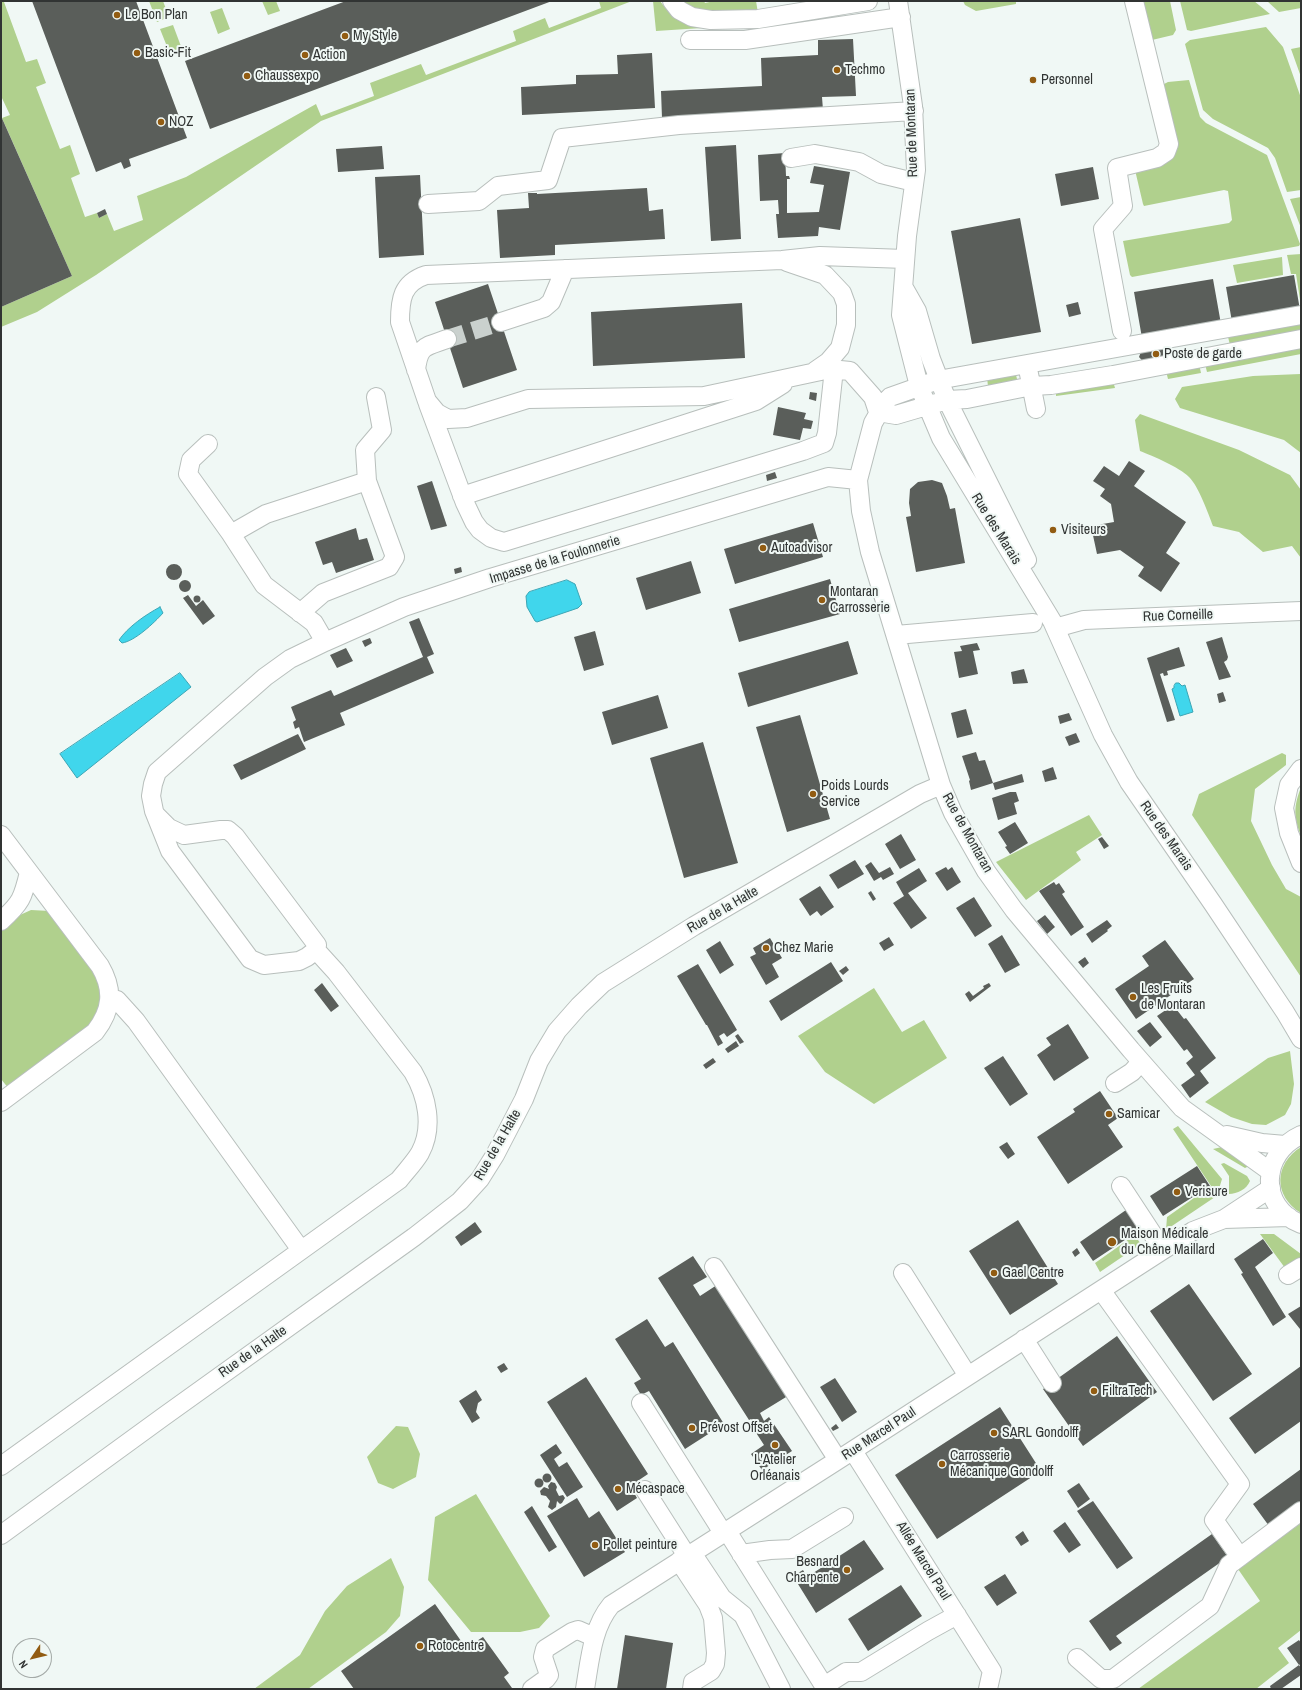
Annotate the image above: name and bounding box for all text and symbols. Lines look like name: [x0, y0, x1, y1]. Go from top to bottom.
place label: Le Bon Plan: [125, 7, 188, 23]
marker: Le Bon Plan: [112, 10, 122, 20]
place label: My Style: [353, 28, 397, 44]
marker: My Style: [340, 31, 350, 41]
place label: Basic-Fit: [145, 45, 191, 61]
place label: Action: [313, 47, 346, 63]
marker: Basic-Fit: [132, 48, 142, 58]
marker: Action: [300, 50, 310, 60]
place label: Techmo: [845, 62, 885, 78]
marker: Techmo: [832, 65, 842, 75]
place label: Chaussexpo: [255, 68, 319, 84]
marker: Chaussexpo: [242, 71, 252, 81]
place label: Personnel: [1041, 72, 1093, 88]
marker: Personnel: [1028, 75, 1038, 85]
street label: Rue de Montaran: [902, 88, 922, 178]
place label: NOZ: [169, 114, 193, 130]
marker: NOZ: [156, 117, 166, 127]
place label: Poste de garde: [1164, 346, 1242, 362]
marker: Poste de garde: [1151, 349, 1161, 359]
street label: Rue des Marais: [967, 490, 1025, 568]
place label: Visiteurs: [1061, 522, 1106, 538]
marker: Visiteurs: [1048, 525, 1058, 535]
street label: Impasse de la Foulonnerie: [488, 532, 622, 588]
place label: Autoadvisor: [771, 540, 832, 556]
marker: Autoadvisor: [758, 543, 768, 553]
place label: Montaran Carrosserie: [830, 584, 890, 616]
marker: Montaran Carrosserie: [817, 595, 827, 605]
street label: Rue Corneille: [1143, 606, 1213, 626]
place label: Poids Lourds Service: [821, 778, 889, 810]
marker: Poids Lourds Service: [808, 789, 818, 799]
street label: Rue de Montaran: [938, 790, 996, 876]
street label: Rue des Marais: [1136, 798, 1196, 874]
street label: Rue de la Halte: [685, 883, 761, 937]
place label: Chez Marie: [774, 940, 833, 956]
marker: Chez Marie: [761, 943, 771, 953]
place label: Les Fruits de Montaran: [1141, 981, 1205, 1014]
marker: Les Fruits de Montaran: [1128, 992, 1138, 1002]
place label: Samicar: [1117, 1106, 1160, 1122]
street label: Rue de la Halte: [471, 1107, 525, 1183]
marker: Samicar: [1104, 1109, 1114, 1119]
place label: Verisure: [1185, 1184, 1228, 1200]
marker: Verisure: [1172, 1187, 1182, 1197]
place label: Maison Médicale du Chêne Maillard: [1121, 1226, 1215, 1258]
marker: Maison Médicale du Chêne Maillard: [1106, 1236, 1118, 1248]
place label: Gael Centre: [1002, 1265, 1064, 1281]
marker: Gael Centre: [989, 1268, 999, 1278]
street label: Rue de la Halte: [216, 1322, 290, 1382]
place label: FiltraTech: [1102, 1383, 1152, 1399]
marker: FiltraTech: [1089, 1386, 1099, 1396]
street label: Rue Marcel Paul: [839, 1404, 919, 1464]
place label: Prévost Offset: [700, 1420, 773, 1436]
marker: Prévost Offset: [687, 1423, 697, 1433]
place label: SARL Gondolff: [1002, 1425, 1078, 1441]
marker: SARL Gondolff: [989, 1428, 999, 1438]
marker: L'Atelier Orléanais: [770, 1440, 780, 1450]
place label: Carrosserie Mécanique Gondolff: [950, 1448, 1053, 1480]
place label: L'Atelier Orléanais: [750, 1452, 800, 1484]
marker: Carrosserie Mécanique Gondolff: [937, 1459, 947, 1469]
place label: Mécaspace: [626, 1481, 685, 1497]
marker: Mécaspace: [613, 1484, 623, 1494]
street label: Allée Marcel Paul: [892, 1519, 954, 1603]
place label: Pollet peinture: [603, 1537, 677, 1553]
marker: Pollet peinture: [590, 1540, 600, 1550]
place label: Besnard Charpente: [785, 1554, 839, 1586]
marker: Besnard Charpente: [842, 1565, 852, 1575]
north arrow: [12, 1638, 52, 1678]
place label: Rotocentre: [428, 1638, 484, 1654]
marker: Rotocentre: [415, 1641, 425, 1651]
text: N: [15, 1658, 31, 1671]

